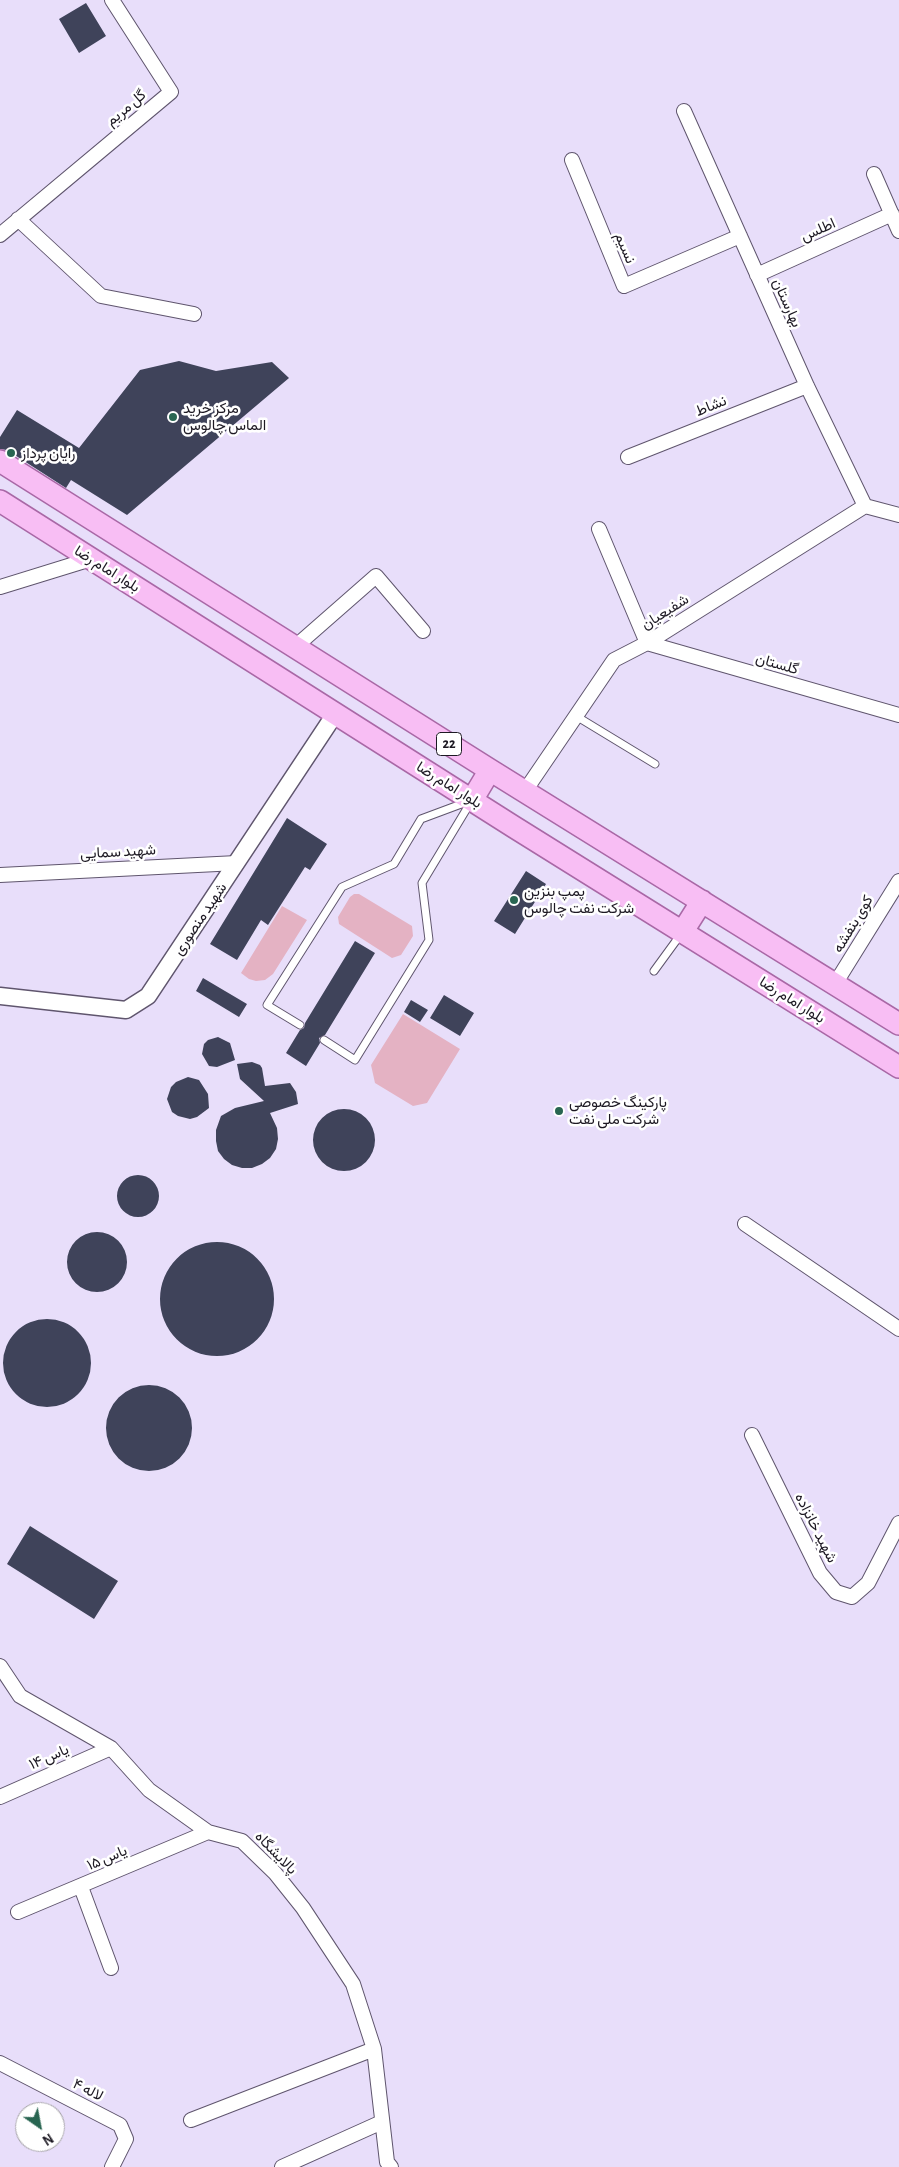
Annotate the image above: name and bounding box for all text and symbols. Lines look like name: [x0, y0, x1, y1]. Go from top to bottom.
street label: گل مریم: [102, 86, 150, 130]
street label: اطلس: [798, 214, 838, 246]
street label: نسیم: [610, 230, 640, 266]
street label: بهارستان: [768, 276, 806, 330]
street label: نشاط: [693, 392, 729, 420]
place label: مرکز خرید الماس چالوس: [183, 399, 266, 434]
marker: مرکز خرید الماس چالوس: [167, 411, 179, 423]
place label: رایان پرداز: [21, 444, 75, 462]
marker: رایان پرداز: [5, 447, 17, 459]
street label: بلوار امام رضا: [71, 542, 143, 596]
street label: شفیعیان: [638, 590, 692, 634]
street label: گلستان: [753, 649, 801, 679]
road number: 22: [436, 732, 462, 756]
street label: بلوار امام رضا: [413, 758, 485, 812]
street label: شهید سمایی: [80, 841, 156, 863]
street label: شهید منصوری: [169, 879, 231, 959]
place label: پمپ بنزین شرکت نفت چالوس: [524, 882, 634, 917]
street label: کوی بنفشه: [829, 892, 877, 956]
marker: پمپ بنزین شرکت نفت چالوس: [508, 894, 520, 906]
street label: بلوار امام رضا: [756, 973, 828, 1027]
place label: پارکینگ خصوصی شرکت ملی نفت: [569, 1093, 667, 1128]
marker: پارکینگ خصوصی شرکت ملی نفت: [553, 1105, 565, 1117]
street label: شهید خانزاده: [791, 1490, 841, 1566]
street label: یاس ۱۴: [26, 1740, 72, 1774]
street label: پالایشگاه: [251, 1828, 301, 1878]
street label: یاس ۱۵: [84, 1842, 130, 1874]
street label: لاله ۴: [70, 2075, 106, 2105]
north arrow: [15, 2102, 65, 2152]
text: N: [40, 2130, 56, 2147]

